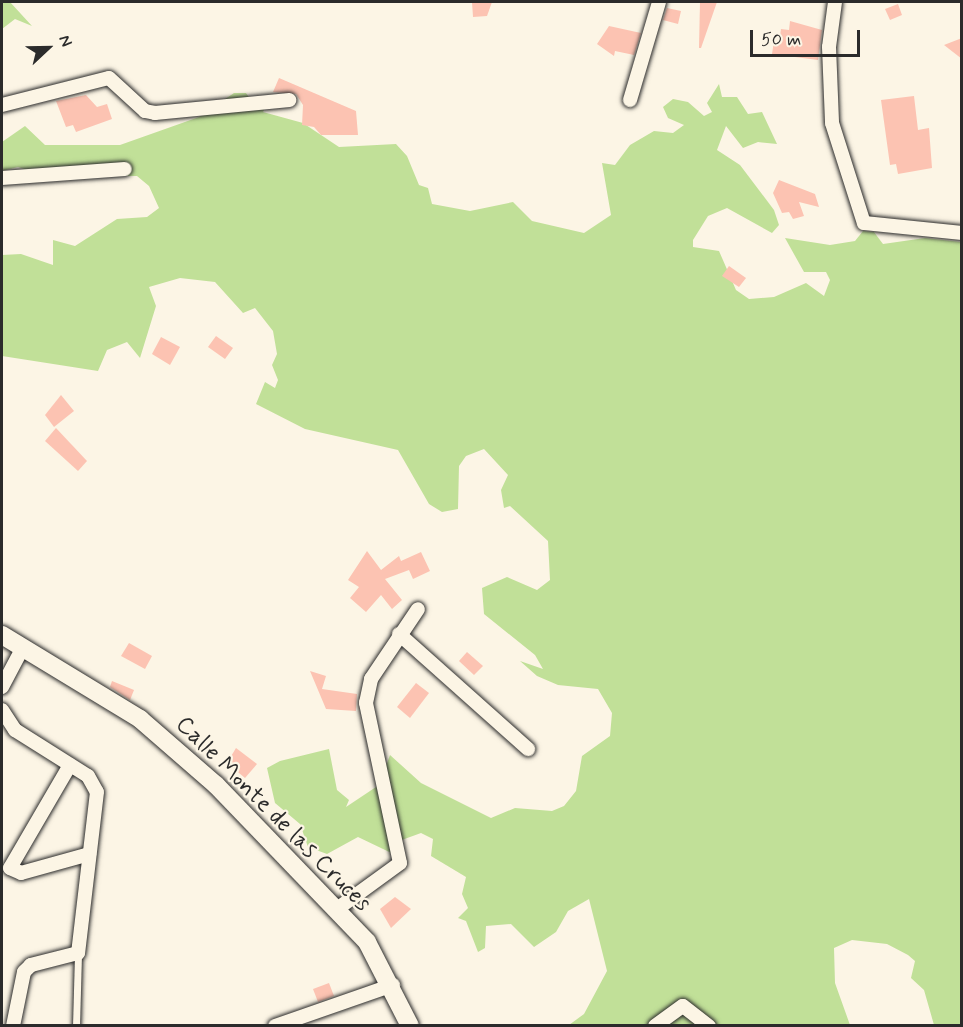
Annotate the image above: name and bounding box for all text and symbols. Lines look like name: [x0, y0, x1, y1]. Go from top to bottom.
north arrow: [18, 18, 78, 78]
scale bar: [753, 18, 862, 56]
text: 50 m: [761, 28, 801, 52]
text: N: [53, 32, 77, 50]
street label: Calle Monte de las Cruces: [169, 710, 377, 918]

